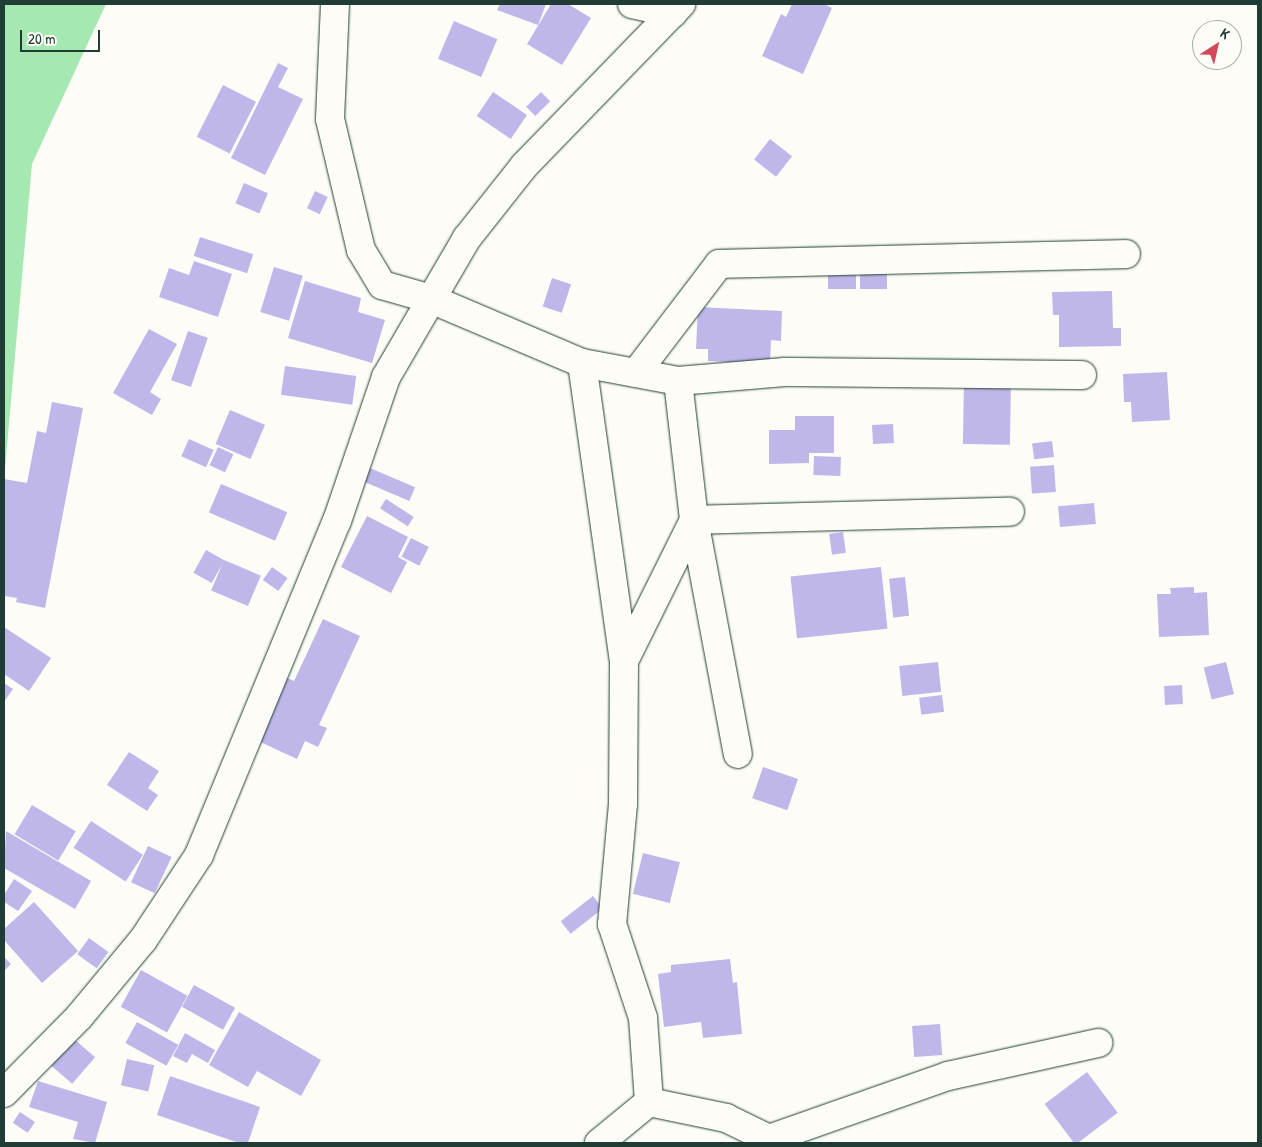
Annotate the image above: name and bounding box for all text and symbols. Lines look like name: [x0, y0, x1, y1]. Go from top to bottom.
scale bar: [22, 20, 102, 52]
north arrow: [1192, 20, 1242, 70]
text: K: [1217, 23, 1234, 43]
text: 20 m: [28, 28, 55, 49]

